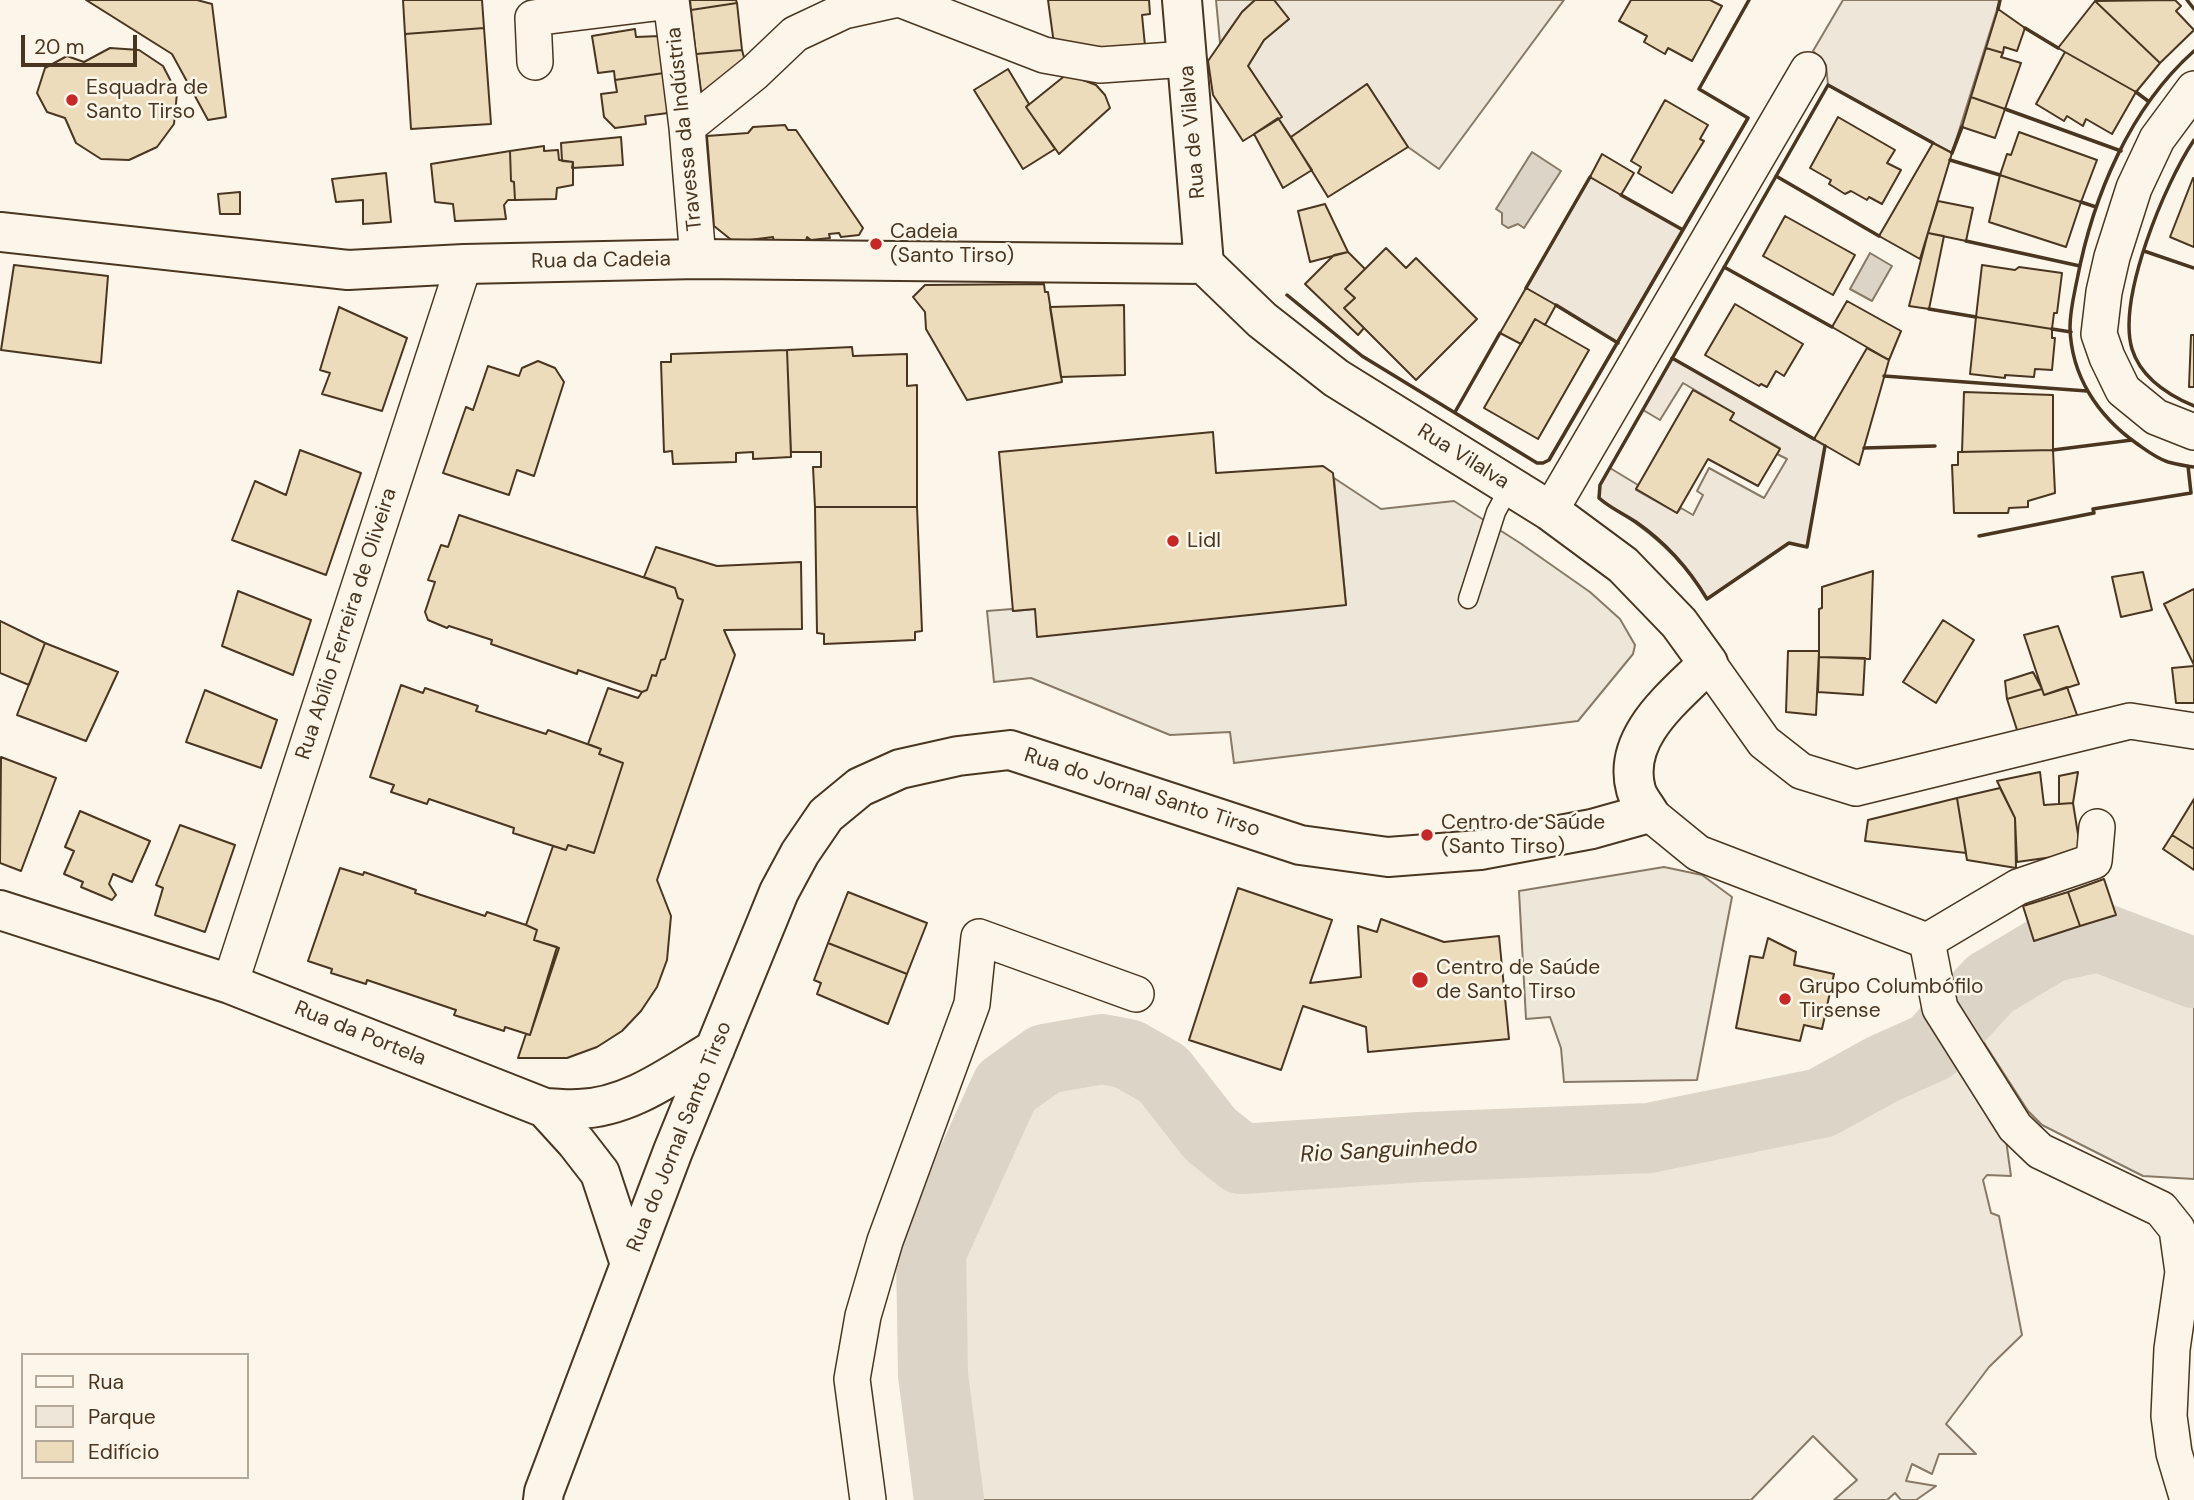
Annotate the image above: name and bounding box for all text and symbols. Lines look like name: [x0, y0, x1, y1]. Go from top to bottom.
scale bar: [24, 21, 140, 65]
street label: Travessa da Indústria: [662, 26, 708, 232]
text: 20 m: [34, 33, 85, 61]
street label: Rua de Vilalva: [1175, 64, 1211, 200]
place label: Esquadra de Santo Tirso: [86, 75, 208, 125]
marker: Esquadra de Santo Tirso: [64, 92, 80, 108]
place label: Cadeia (Santo Tirso): [890, 219, 1014, 269]
marker: Cadeia (Santo Tirso): [868, 236, 884, 252]
street label: Rua da Cadeia: [531, 247, 671, 275]
street label: Rua Vilalva: [1412, 419, 1514, 495]
street label: Rua Abílio Ferreira de Oliveira: [291, 485, 403, 763]
place label: Lidl: [1187, 528, 1221, 554]
marker: Lidl: [1165, 533, 1181, 549]
street label: Rua do Jornal Santo Tirso: [1021, 743, 1263, 843]
place label: Centro de Saúde (Santo Tirso): [1441, 810, 1605, 860]
marker: Centro de Saúde (Santo Tirso): [1419, 827, 1435, 843]
place label: Centro de Saúde de Santo Tirso: [1436, 955, 1600, 1005]
marker: Centro de Saúde de Santo Tirso: [1410, 970, 1430, 990]
place label: Grupo Columbófilo Tirsense: [1799, 974, 1983, 1024]
marker: Grupo Columbófilo Tirsense: [1777, 991, 1793, 1007]
street label: Rua da Portela: [291, 996, 429, 1072]
street label: Rua do Jornal Santo Tirso: [622, 1018, 738, 1256]
water label: Rio Sanguinhedo: [1300, 1133, 1478, 1169]
legend: [21, 1353, 248, 1479]
text: Rua: [88, 1368, 124, 1396]
text: Parque: [88, 1403, 156, 1431]
text: Edifício: [88, 1438, 159, 1466]

